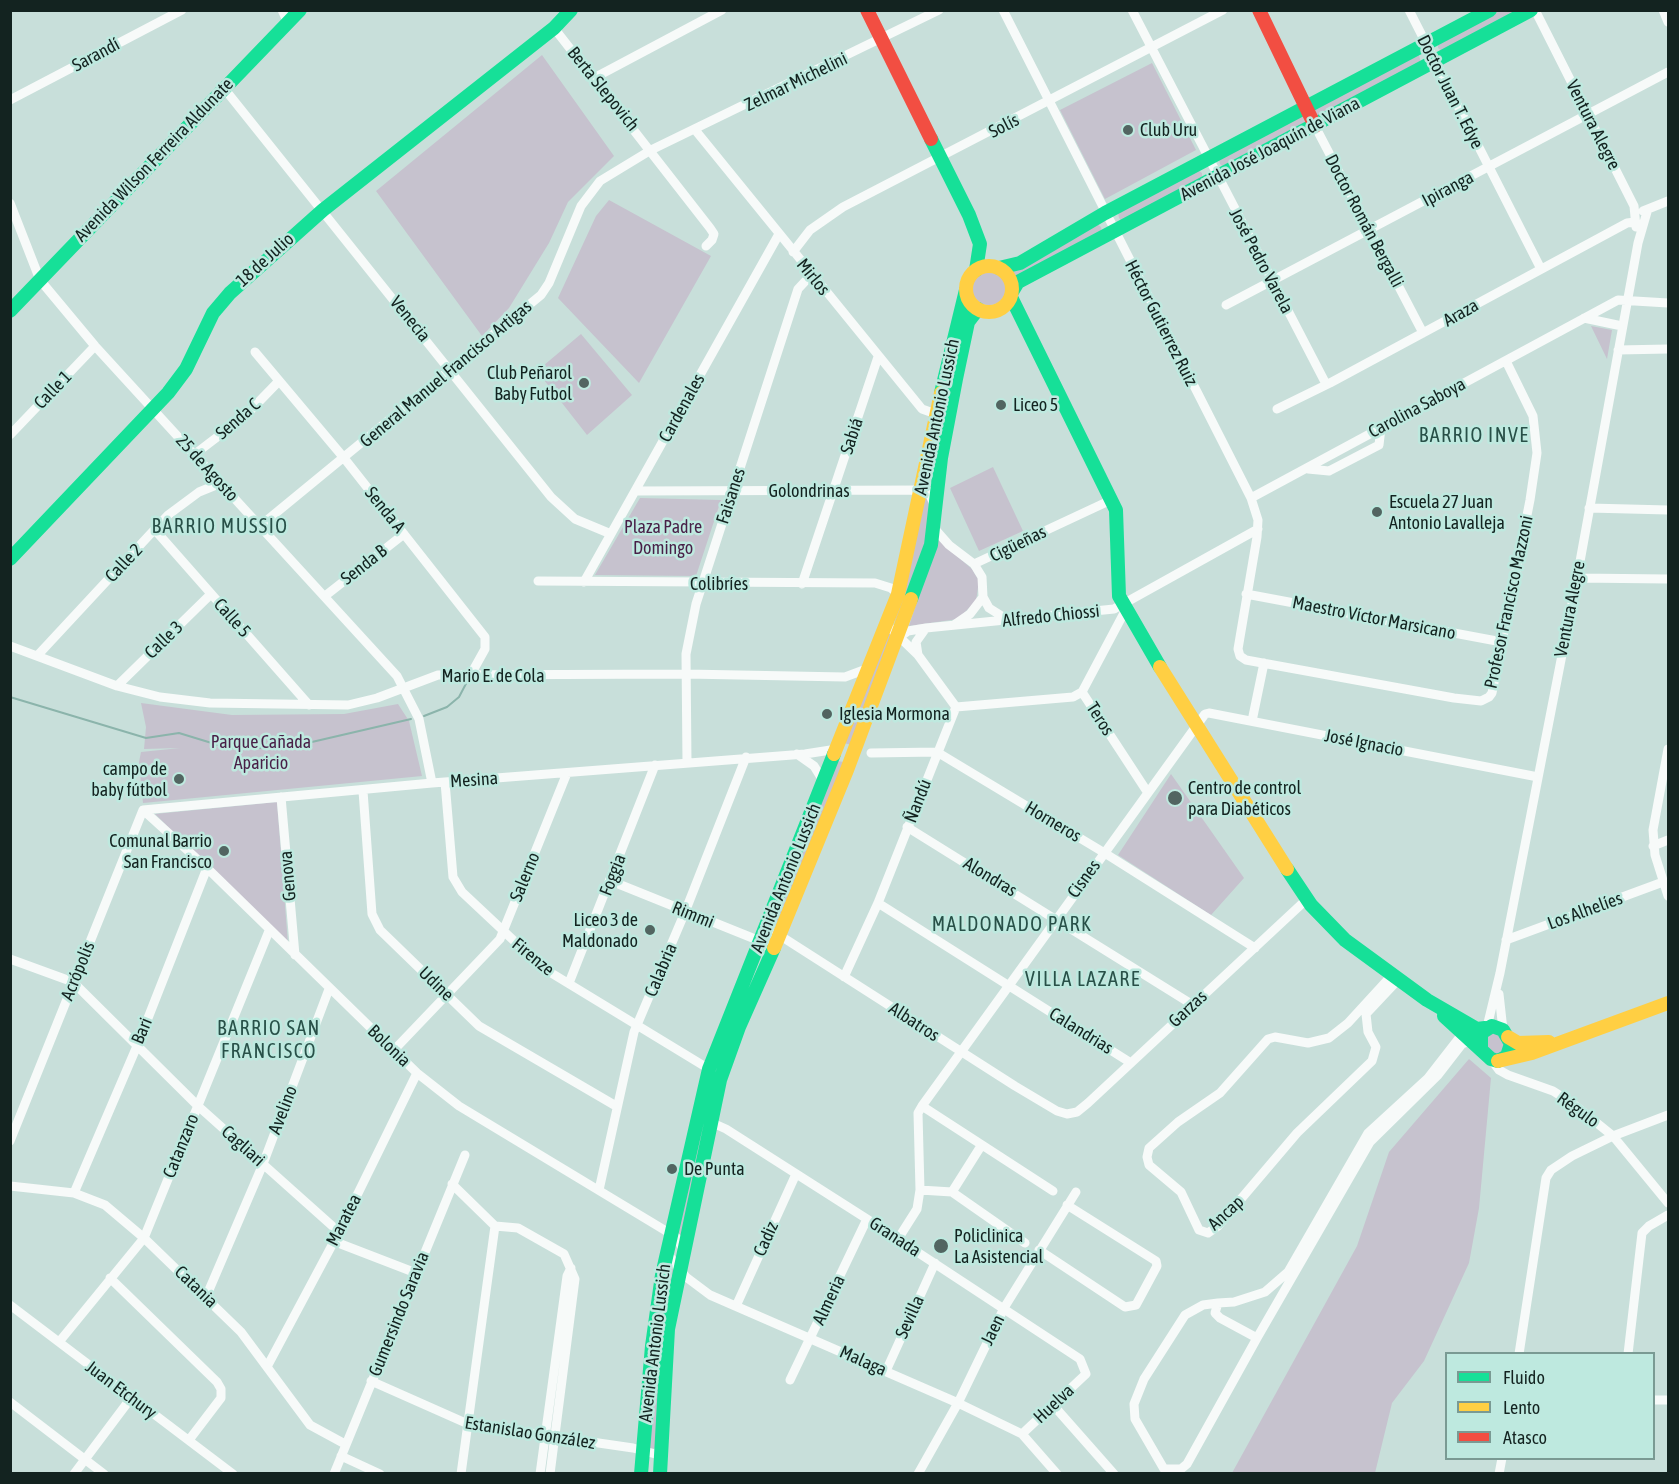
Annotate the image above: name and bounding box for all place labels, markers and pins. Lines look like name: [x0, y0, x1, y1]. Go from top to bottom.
place label: Club Uru: [1140, 119, 1197, 141]
marker: Club Uru: [1121, 123, 1135, 137]
place label: Club Peñarol Baby Futbol: [487, 362, 572, 404]
marker: Club Peñarol Baby Futbol: [577, 376, 591, 390]
place label: Liceo 5: [1013, 394, 1058, 416]
marker: Liceo 5: [994, 398, 1008, 412]
place label: Escuela 27 Juan Antonio Lavalleja: [1389, 491, 1505, 534]
marker: Escuela 27 Juan Antonio Lavalleja: [1370, 505, 1384, 519]
place label: Iglesia Mormona: [839, 703, 950, 725]
marker: Iglesia Mormona: [820, 707, 834, 721]
place label: campo de baby fútbol: [91, 758, 167, 800]
marker: campo de baby fútbol: [172, 772, 186, 786]
place label: Centro de control para Diabéticos: [1188, 777, 1301, 820]
marker: Centro de control para Diabéticos: [1166, 789, 1184, 807]
place label: Comunal Barrio San Francisco: [109, 830, 212, 872]
marker: Comunal Barrio San Francisco: [217, 844, 231, 858]
place label: Liceo 3 de Maldonado: [562, 909, 638, 952]
marker: Liceo 3 de Maldonado: [643, 923, 657, 937]
place label: De Punta: [684, 1158, 745, 1180]
marker: De Punta: [665, 1162, 679, 1176]
place label: Policlinica La Asistencial: [954, 1225, 1043, 1268]
marker: Policlinica La Asistencial: [932, 1237, 950, 1255]

